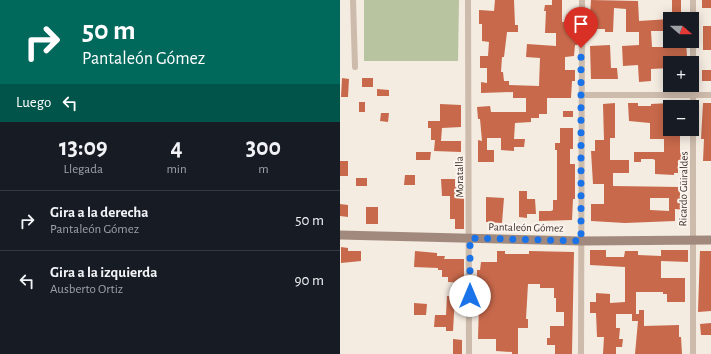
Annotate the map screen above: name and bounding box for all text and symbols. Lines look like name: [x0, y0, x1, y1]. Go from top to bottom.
pin: [564, 7.0, 598, 48]
north arrow: [663, 12, 699, 48]
map controls: [663, 12, 699, 136]
icon: arrive: [570, 13, 592, 35]
icon: right: [16, 16, 68, 68]
text: 50 m: [82, 17, 136, 45]
text: Pantaleón Gómez: [82, 50, 205, 68]
button: +: [663, 56, 699, 92]
icon: left: [59, 92, 81, 114]
text: Luego: [16, 95, 51, 110]
button: −: [663, 100, 699, 136]
text: 13:09: [59, 136, 108, 160]
text: 4: [171, 136, 183, 160]
text: 300: [246, 136, 281, 160]
street label: Ricardo Güiraldes: [677, 151, 690, 227]
street label: Moratalla: [454, 156, 465, 198]
text: Llegada: [64, 163, 103, 176]
text: min: [166, 163, 187, 176]
text: m: [258, 163, 269, 176]
text: Gira a la derecha: [50, 205, 149, 220]
icon: right: [16, 210, 38, 232]
text: 50 m: [295, 213, 324, 228]
street label: Pantaleón Gómez: [488, 221, 564, 234]
text: Pantaleón Gómez: [50, 223, 139, 236]
text: Gira a la izquierda: [50, 265, 157, 280]
icon: left: [16, 270, 38, 292]
text: 90 m: [295, 273, 324, 288]
position arrow: [449, 275, 491, 317]
text: Ausberto Ortiz: [50, 283, 123, 296]

